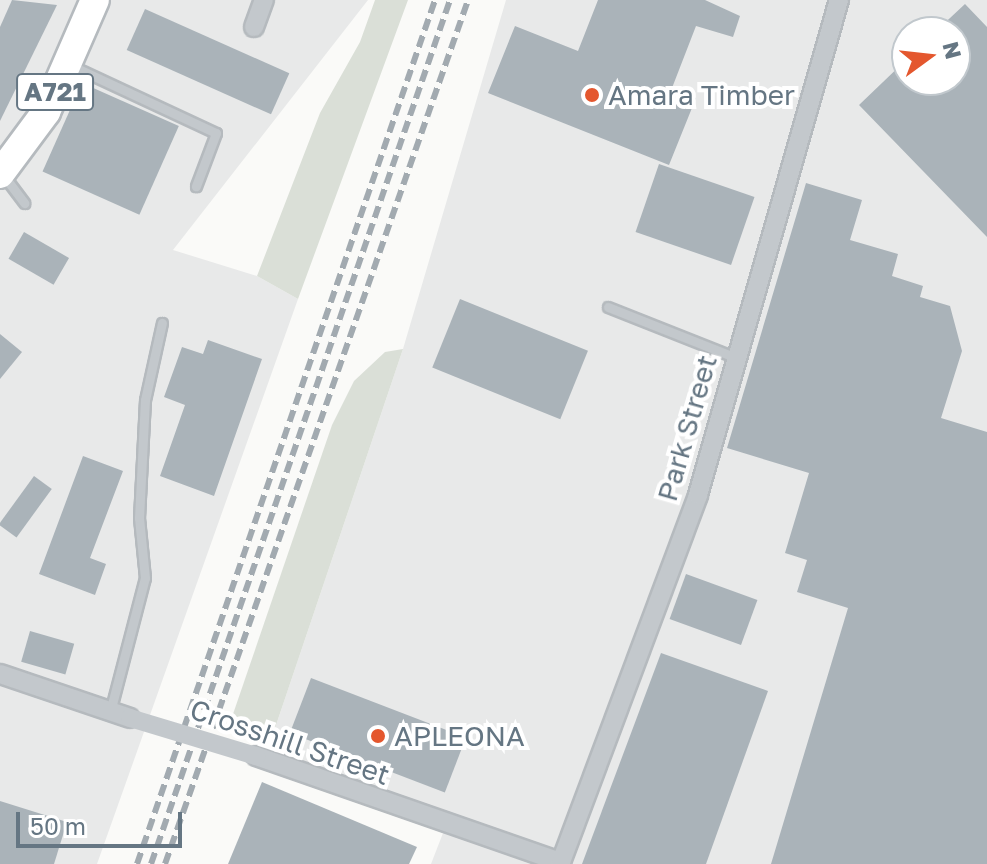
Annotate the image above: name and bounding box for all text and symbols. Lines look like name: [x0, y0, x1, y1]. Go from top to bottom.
north arrow: [891, 16, 971, 96]
text: N: [938, 39, 968, 62]
road number: A721: [15, 70, 95, 114]
place label: Amara Timber: [608, 78, 795, 112]
marker: Amara Timber: [583, 86, 601, 104]
street label: Park Street: [650, 351, 724, 505]
street label: Crosshill Street: [186, 692, 394, 792]
place label: APLEONA: [394, 719, 525, 753]
marker: APLEONA: [369, 727, 387, 745]
scale bar: [20, 796, 186, 846]
text: 50 m: [30, 811, 86, 840]

